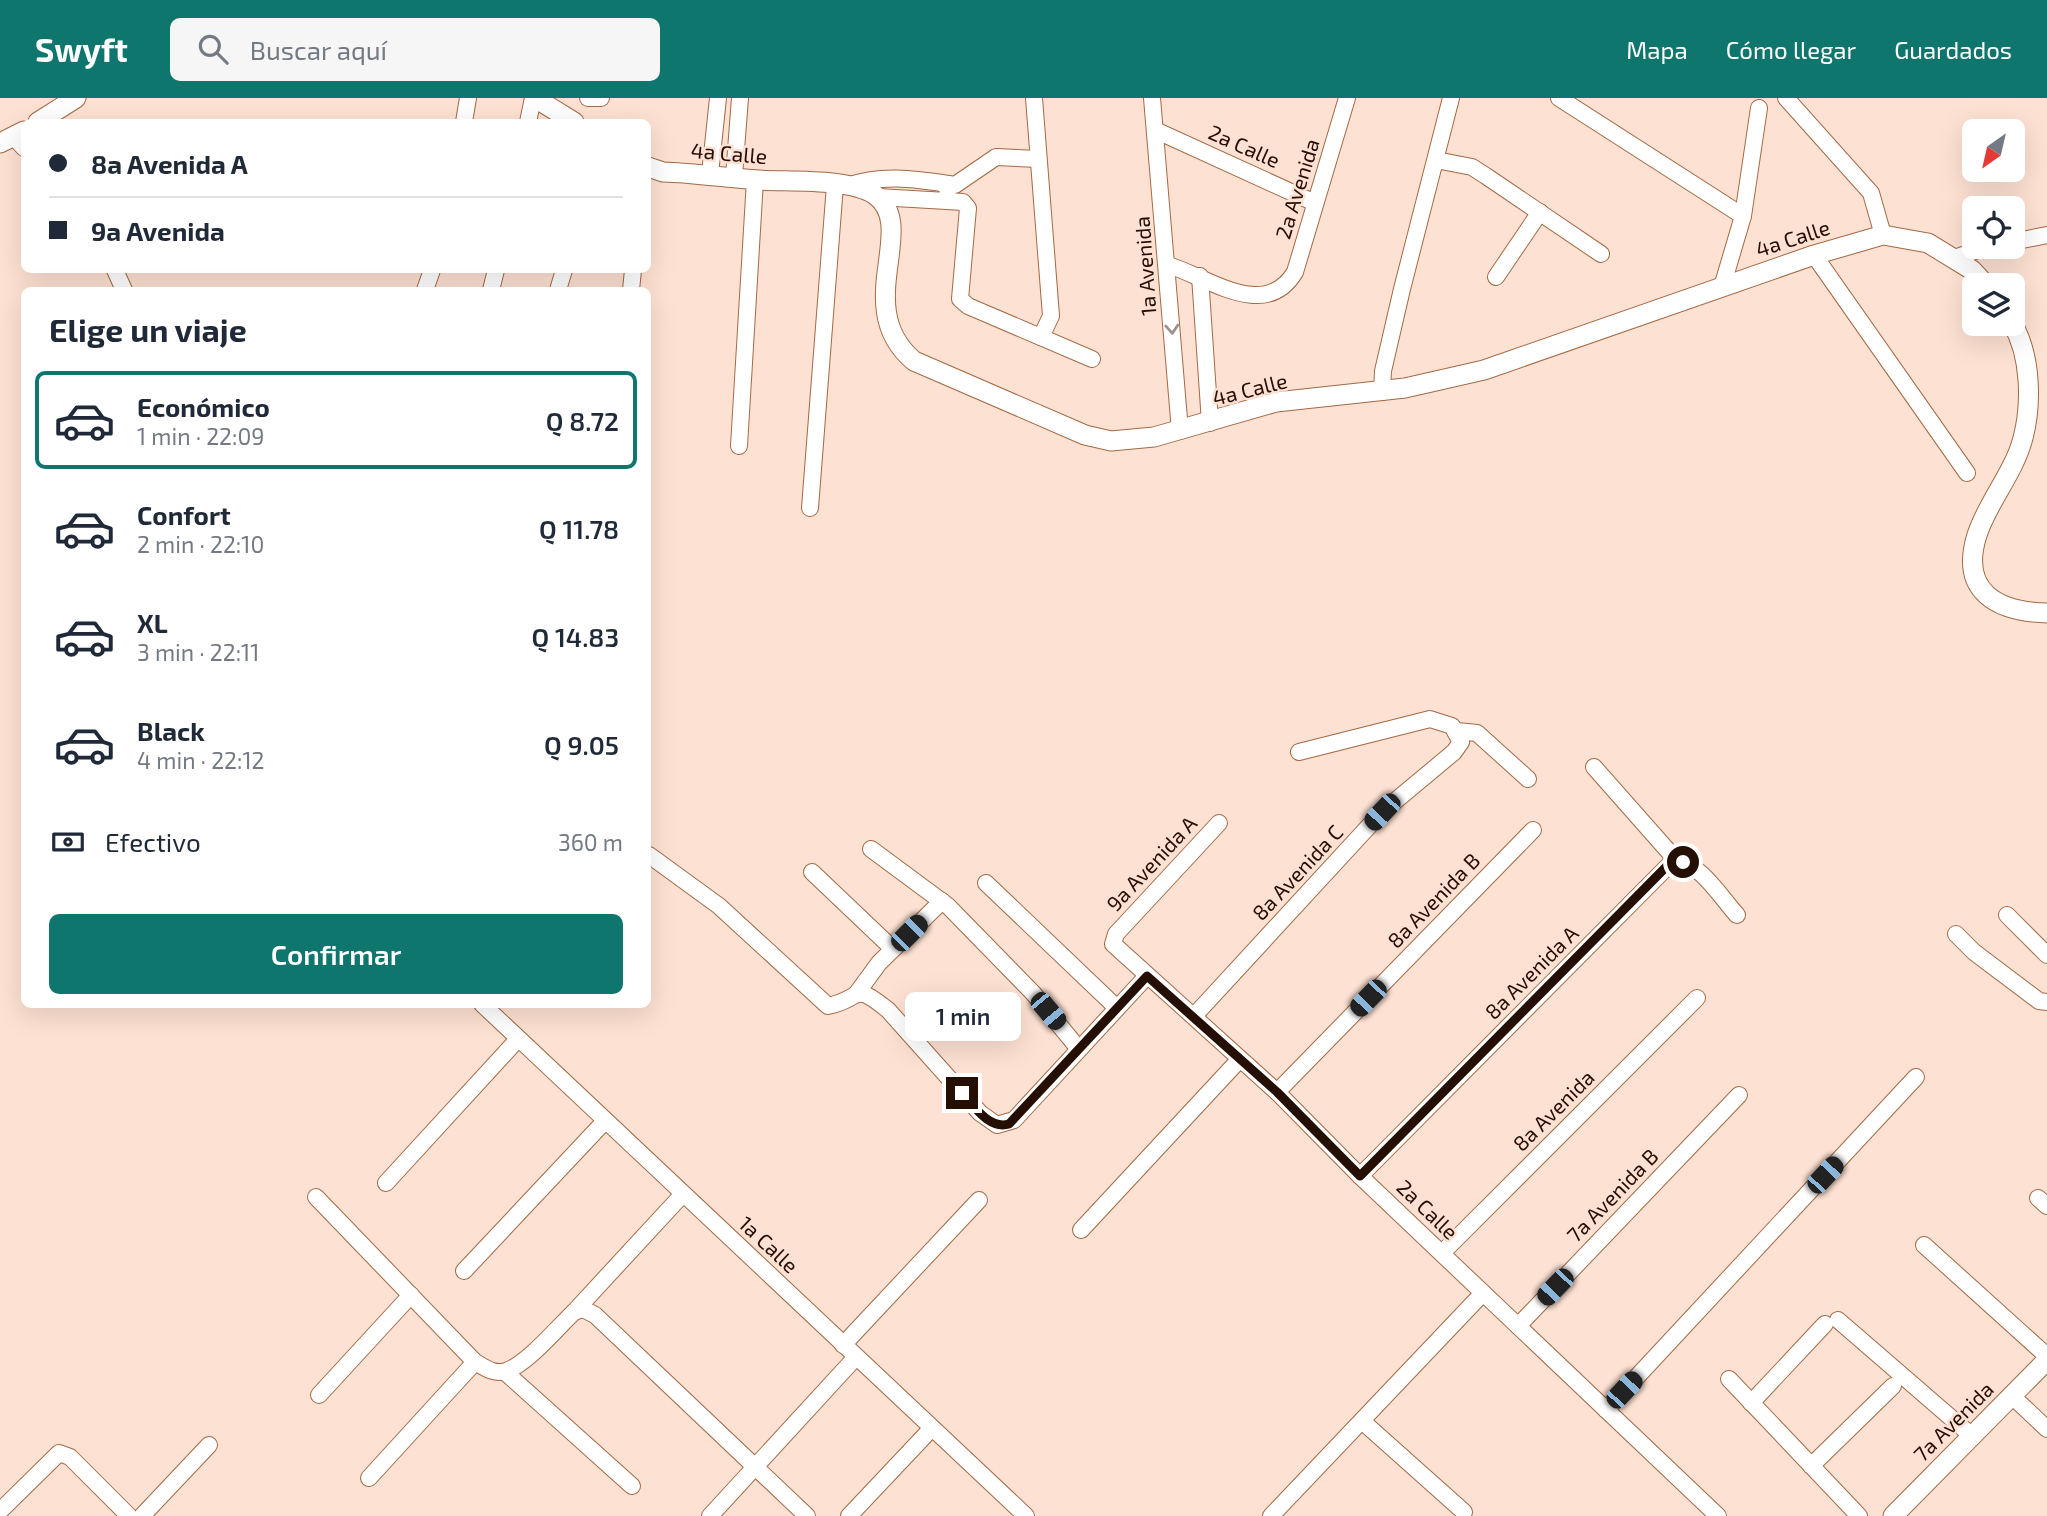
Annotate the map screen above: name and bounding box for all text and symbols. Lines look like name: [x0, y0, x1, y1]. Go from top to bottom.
search box: [170, 18, 660, 81]
text: Swyft: [35, 29, 128, 69]
icon: search: [194, 30, 232, 68]
text: Buscar aquí: [250, 34, 387, 65]
text: Mapa: [1626, 35, 1688, 64]
text: Cómo llegar: [1726, 35, 1856, 64]
text: Guardados: [1894, 35, 2012, 64]
street label: 2a Calle: [1205, 119, 1284, 172]
north arrow: [1962, 119, 2025, 182]
map controls: [1962, 119, 2025, 336]
street label: 2a Avenida: [1269, 135, 1324, 242]
street label: 4a Calle: [690, 137, 768, 168]
text: 8a Avenida A: [91, 148, 248, 179]
button: locate: [1962, 196, 2025, 259]
street label: 4a Calle: [1752, 214, 1833, 261]
text: 9a Avenida: [91, 215, 225, 246]
street label: 1a Avenida: [1129, 215, 1160, 317]
button: layers: [1962, 273, 2025, 336]
text: Elige un viaje: [49, 310, 247, 348]
one-way arrow: [1164, 324, 1179, 335]
street label: 4a Calle: [1210, 367, 1290, 410]
icon: car: [53, 389, 116, 452]
text: Económico: [137, 391, 270, 422]
text: Q 8.72: [546, 405, 619, 436]
text: 1 min · 22:09: [137, 422, 265, 450]
icon: car: [53, 497, 116, 560]
text: Confort: [137, 499, 231, 530]
text: Q 11.78: [539, 513, 619, 544]
text: 2 min · 22:10: [137, 530, 264, 558]
icon: car: [53, 605, 116, 668]
text: XL: [137, 607, 168, 638]
text: Q 14.83: [532, 621, 619, 652]
text: 3 min · 22:11: [137, 638, 259, 666]
icon: car: [53, 713, 116, 776]
text: Black: [137, 715, 205, 746]
text: Q 9.05: [544, 729, 619, 760]
text: 4 min · 22:12: [137, 746, 265, 774]
car: [1360, 789, 1405, 835]
street label: 9a Avenida A: [1101, 810, 1201, 916]
street label: 8a Avenida C: [1246, 819, 1347, 925]
icon: cash: [49, 823, 87, 861]
text: Efectivo: [105, 826, 201, 857]
text: 360 m: [558, 828, 623, 856]
route start: [1667, 846, 1699, 878]
street label: 8a Avenida B: [1382, 847, 1484, 953]
car: [887, 911, 932, 955]
button: Confirmar: [49, 914, 623, 994]
street label: 8a Avenida A: [1479, 920, 1583, 1024]
car: [1346, 976, 1391, 1020]
car: [1027, 988, 1070, 1034]
callout: 1 min: [904, 992, 1020, 1040]
text: 1 min: [936, 1002, 990, 1030]
street label: 8a Avenida: [1507, 1064, 1599, 1156]
route end: [946, 1077, 978, 1109]
street label: 7a Avenida B: [1561, 1143, 1663, 1247]
car: [1803, 1152, 1848, 1198]
street label: 2a Calle: [1392, 1174, 1464, 1244]
street label: 1a Calle: [734, 1210, 804, 1278]
car: [1533, 1265, 1578, 1309]
car: [1602, 1367, 1647, 1413]
street label: 7a Avenida: [1908, 1376, 1998, 1466]

